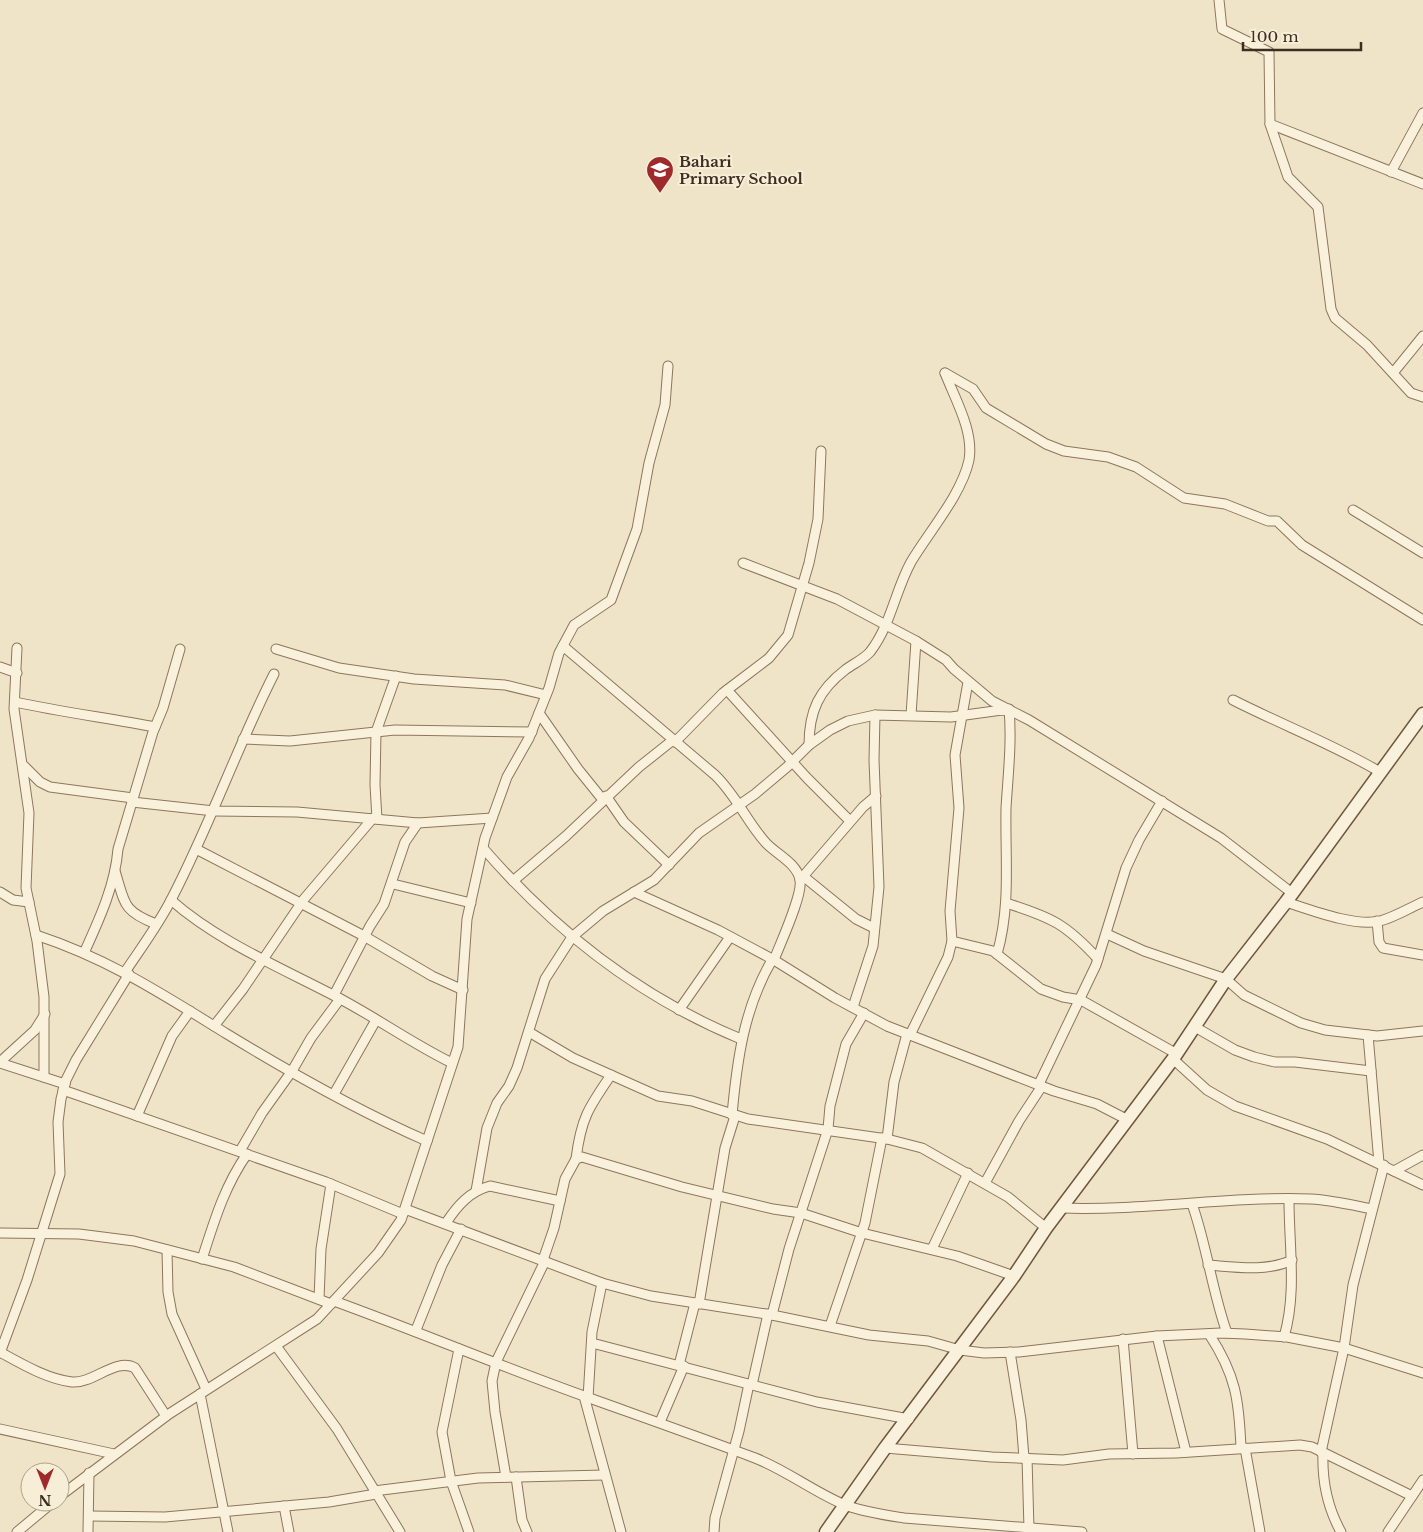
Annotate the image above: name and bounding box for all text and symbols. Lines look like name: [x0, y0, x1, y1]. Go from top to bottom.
scale bar: [1243, 20, 1360, 52]
text: 100 m: [1250, 27, 1299, 46]
place label: Bahari Primary School: [679, 152, 803, 188]
school or university icon: Bahari Primary School: [645, 155, 675, 194]
north arrow: [20, 1462, 70, 1512]
text: N: [38, 1491, 52, 1509]

